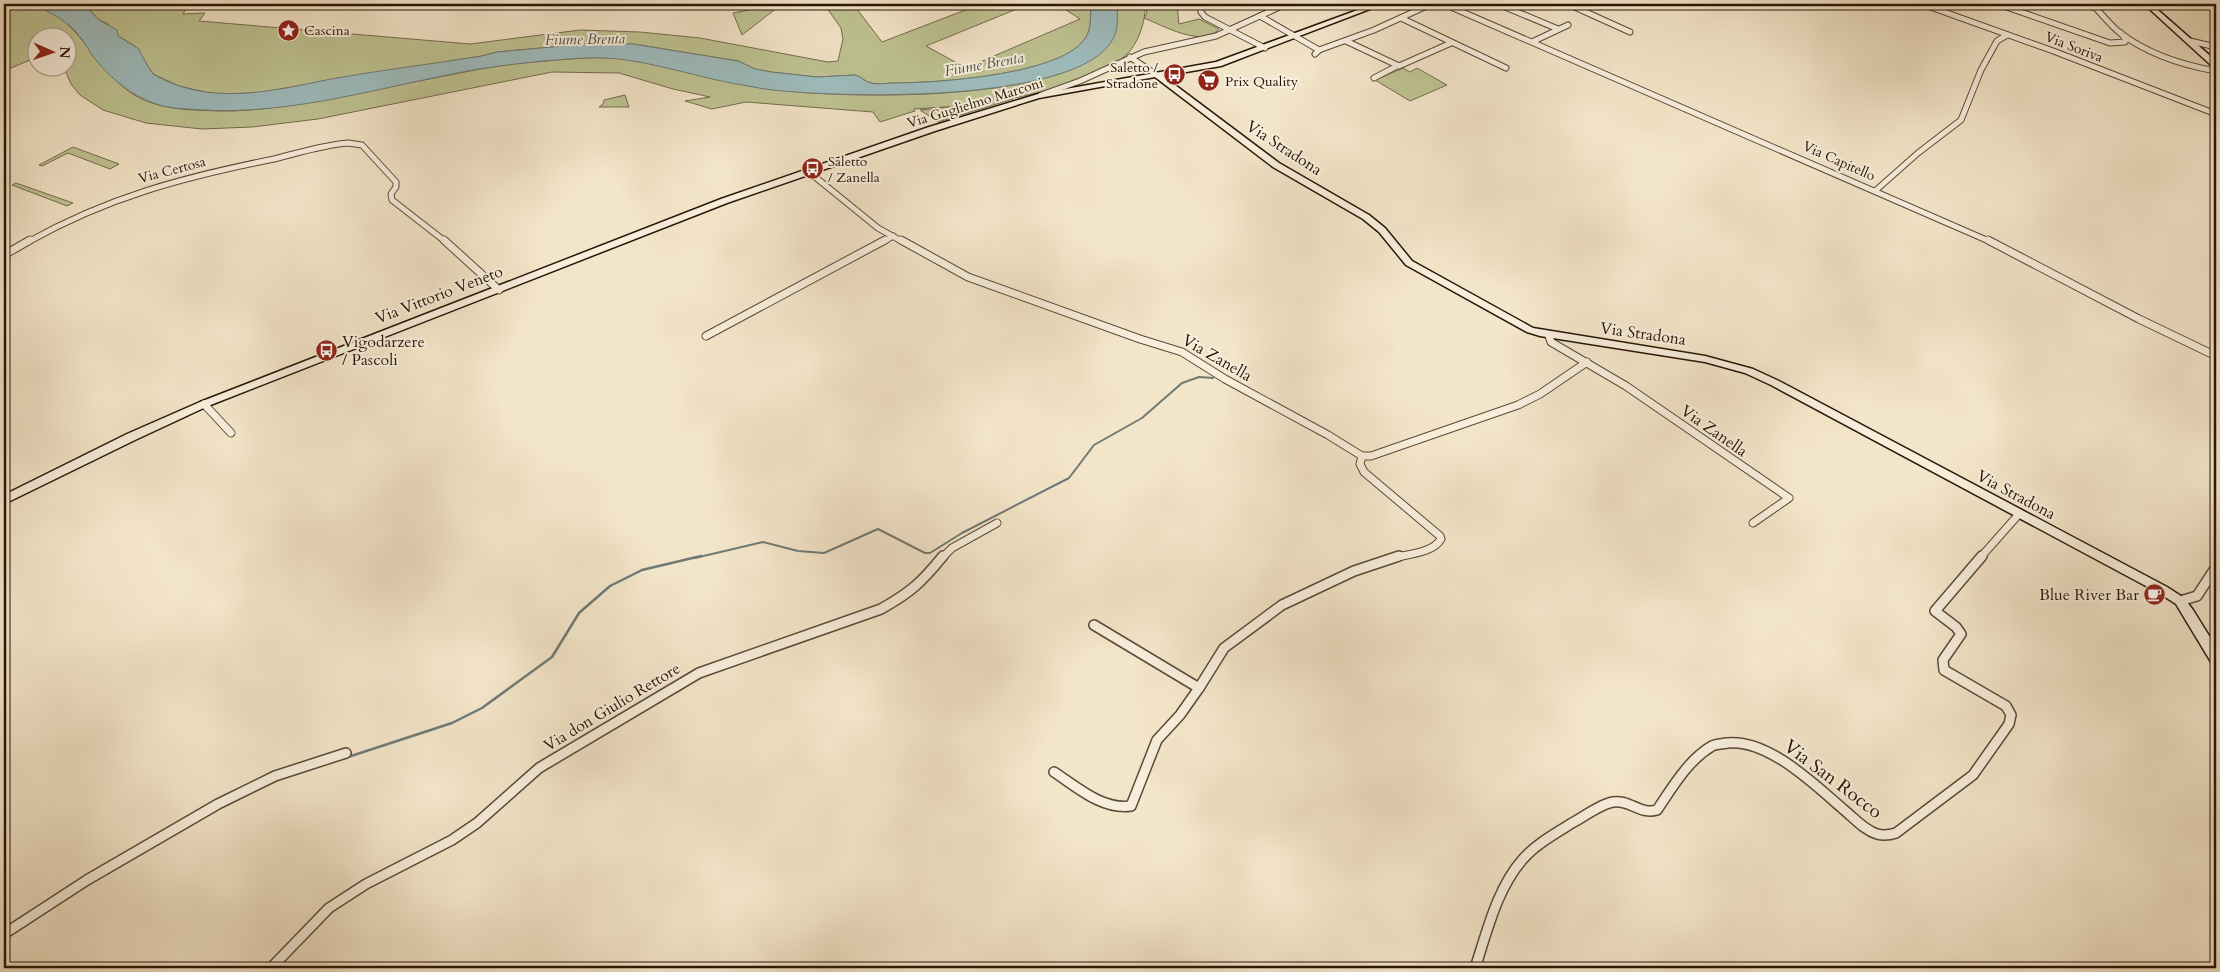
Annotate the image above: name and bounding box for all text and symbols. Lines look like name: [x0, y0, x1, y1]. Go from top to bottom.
place icon: Cascina: [276, 18, 300, 42]
place label: Cascina: [304, 21, 350, 40]
street label: Via Soriva: [2042, 27, 2106, 67]
north arrow: [28, 28, 78, 78]
water label: Fiume Brenta: [545, 28, 626, 50]
text: N: [55, 46, 74, 59]
water label: Fiume Brenta: [943, 47, 1025, 81]
place label: Saletto / Stradone: [1106, 58, 1158, 93]
bus stop icon: Saletto / Stradone: [1162, 63, 1186, 87]
supermarket icon: Prix Quality: [1197, 69, 1221, 93]
place label: Prix Quality: [1225, 72, 1299, 91]
street label: Via Guglielmo Marconi: [905, 73, 1045, 133]
street label: Via Stradona: [1242, 115, 1326, 181]
street label: Via Capitello: [1800, 137, 1879, 186]
street label: Via Certosa: [136, 152, 208, 188]
place label: Saletto / Zanella: [828, 152, 880, 187]
bus stop icon: Saletto / Zanella: [800, 157, 824, 181]
street label: Via Vittorio Veneto: [372, 260, 506, 329]
street label: Via Stradona: [1599, 317, 1687, 351]
street label: Via Zanella: [1178, 329, 1256, 387]
place label: Vigodarzere / Pascoli: [342, 331, 425, 371]
bus stop icon: Vigodarzere / Pascoli: [314, 339, 338, 363]
street label: Via Zanella: [1676, 400, 1752, 462]
street label: Via Stradona: [1973, 465, 2059, 525]
cafe icon: Blue River Bar: [2143, 583, 2167, 607]
place label: Blue River Bar: [2039, 584, 2139, 606]
street label: Via don Giulio Rettore: [540, 657, 684, 757]
street label: Via San Rocco: [1778, 733, 1888, 825]

